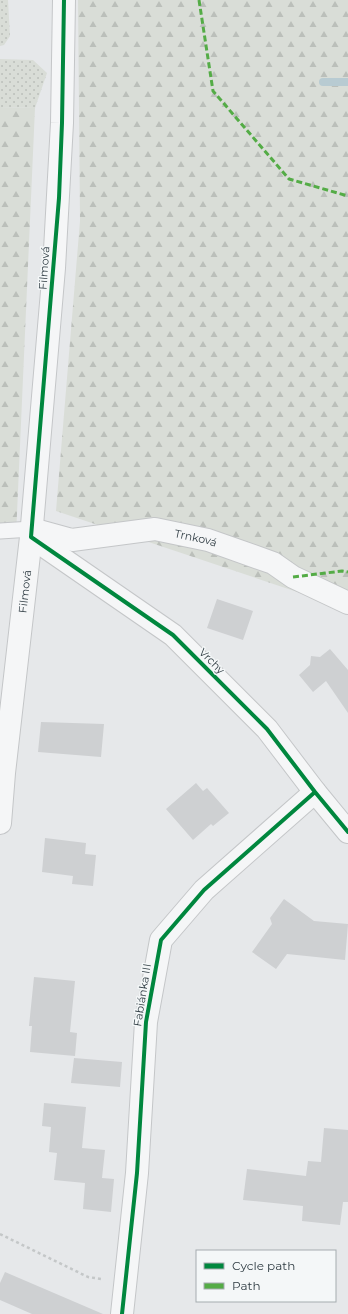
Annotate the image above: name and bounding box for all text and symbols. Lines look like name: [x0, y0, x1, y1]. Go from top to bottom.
street label: Filmová: [35, 246, 53, 290]
street label: Trnková: [173, 526, 219, 550]
street label: Filmová: [15, 569, 34, 614]
street label: Vrchy: [196, 645, 228, 677]
street label: Fabiánka III: [130, 963, 154, 1027]
legend: [196, 1250, 336, 1302]
text: Cycle path: [232, 1258, 295, 1273]
text: Path: [232, 1278, 261, 1293]

